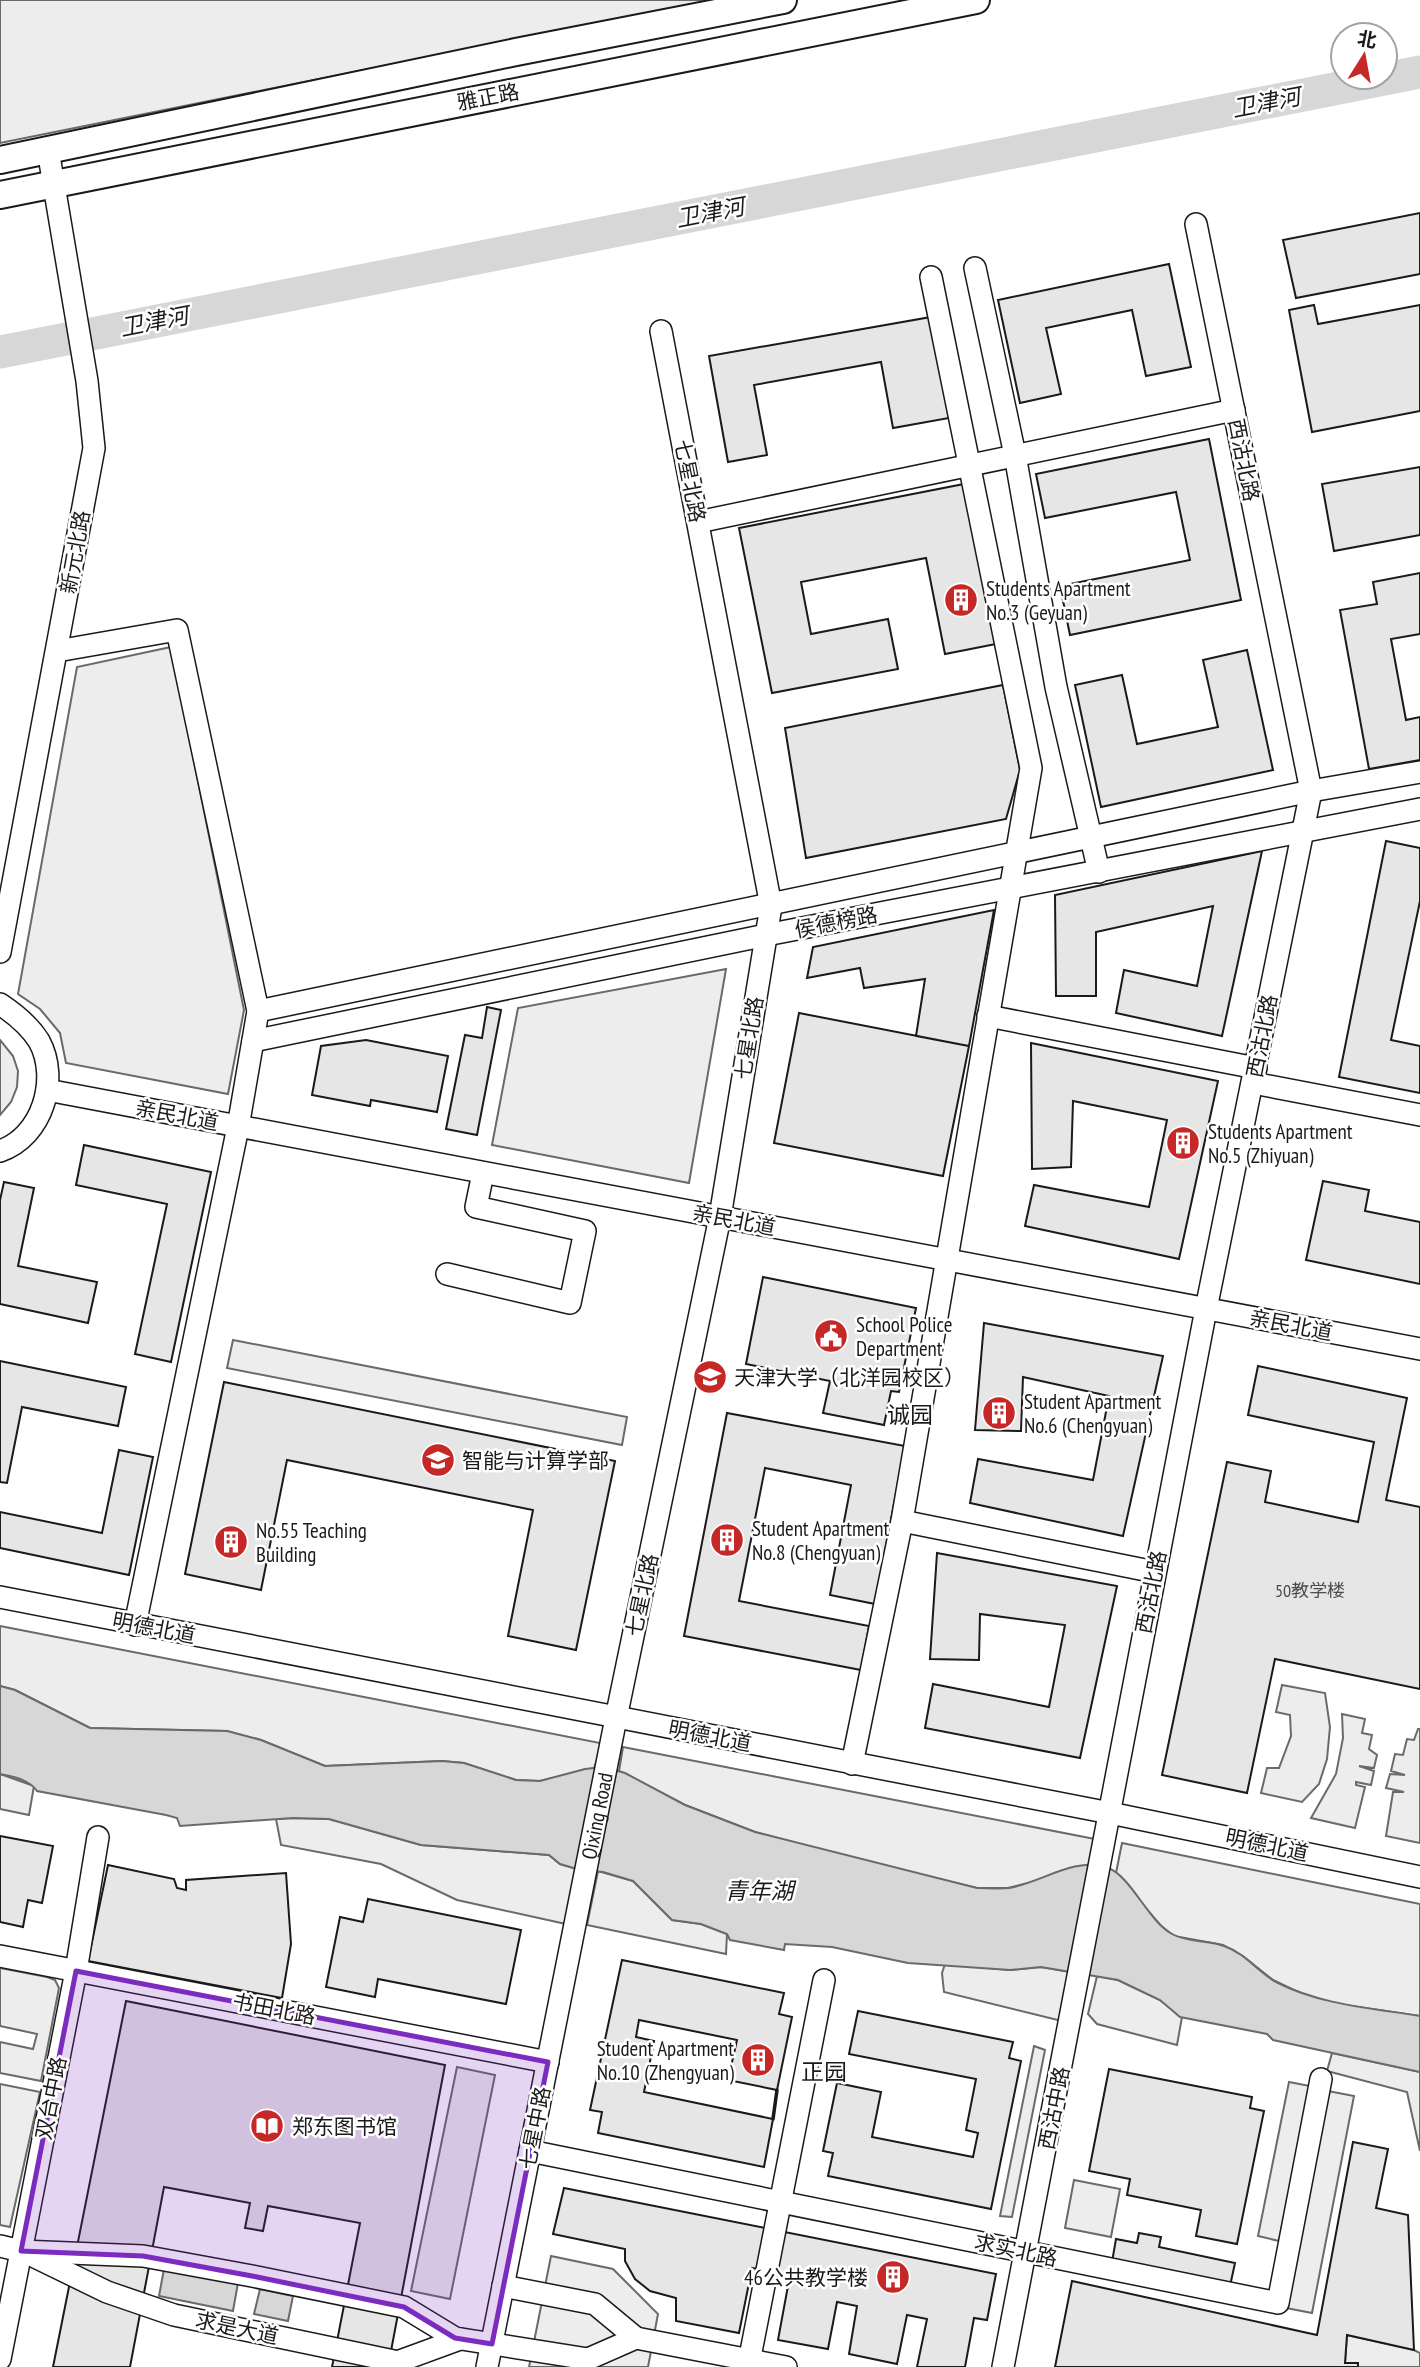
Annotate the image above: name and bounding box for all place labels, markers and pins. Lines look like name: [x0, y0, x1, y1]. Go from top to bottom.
place label: Students Apartment No.3 (Geyuan): [986, 575, 1131, 626]
building icon: Students Apartment No.3 (Geyuan): [942, 581, 980, 619]
place label: Students Apartment No.5 (Zhiyuan): [1208, 1118, 1353, 1169]
building icon: Students Apartment No.5 (Zhiyuan): [1164, 1124, 1202, 1162]
place label: School Police Department: [856, 1311, 952, 1362]
public building icon: School Police Department: [812, 1317, 850, 1355]
school or university icon: 天津大学（北洋园校区）: [691, 1358, 729, 1396]
place label: 天津大学（北洋园校区）: [734, 1364, 965, 1391]
place label: Student Apartment No.6 (Chengyuan): [1024, 1388, 1162, 1439]
building icon: Student Apartment No.6 (Chengyuan): [980, 1394, 1018, 1432]
school or university icon: 智能与计算学部: [419, 1441, 457, 1479]
place label: 智能与计算学部: [462, 1447, 609, 1474]
place label: Student Apartment No.8 (Chengyuan): [752, 1515, 890, 1566]
place label: No.55 Teaching Building: [256, 1517, 367, 1568]
building icon: Student Apartment No.8 (Chengyuan): [708, 1521, 746, 1559]
building icon: No.55 Teaching Building: [212, 1523, 250, 1561]
place label: Student Apartment No.10 (Zhengyuan): [597, 2035, 734, 2086]
building icon: Student Apartment No.10 (Zhengyuan): [739, 2041, 777, 2079]
library icon: 郑东图书馆: [248, 2107, 286, 2145]
place label: 郑东图书馆: [292, 2113, 397, 2140]
building icon: 46公共教学楼: [874, 2258, 912, 2296]
place label: 46公共教学楼: [744, 2264, 868, 2291]

